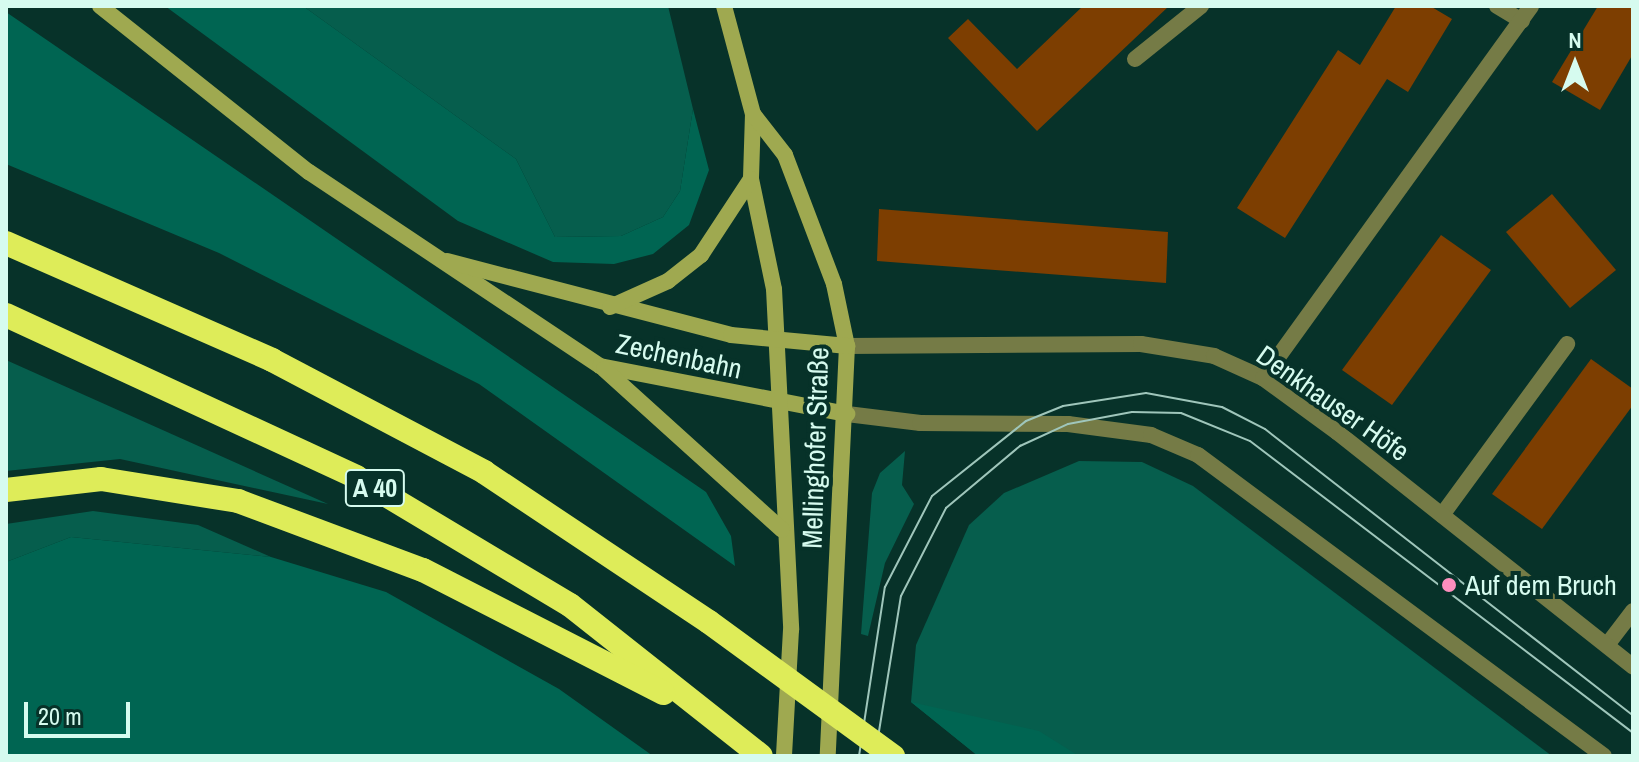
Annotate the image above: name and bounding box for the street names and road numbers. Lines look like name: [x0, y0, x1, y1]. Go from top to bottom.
street label: Zechenbahn: [613, 326, 745, 386]
street label: Denkhauser Höfe: [1250, 338, 1416, 468]
street label: Mellinghofer Straße: [795, 347, 835, 549]
road number: A 40: [343, 466, 407, 510]

